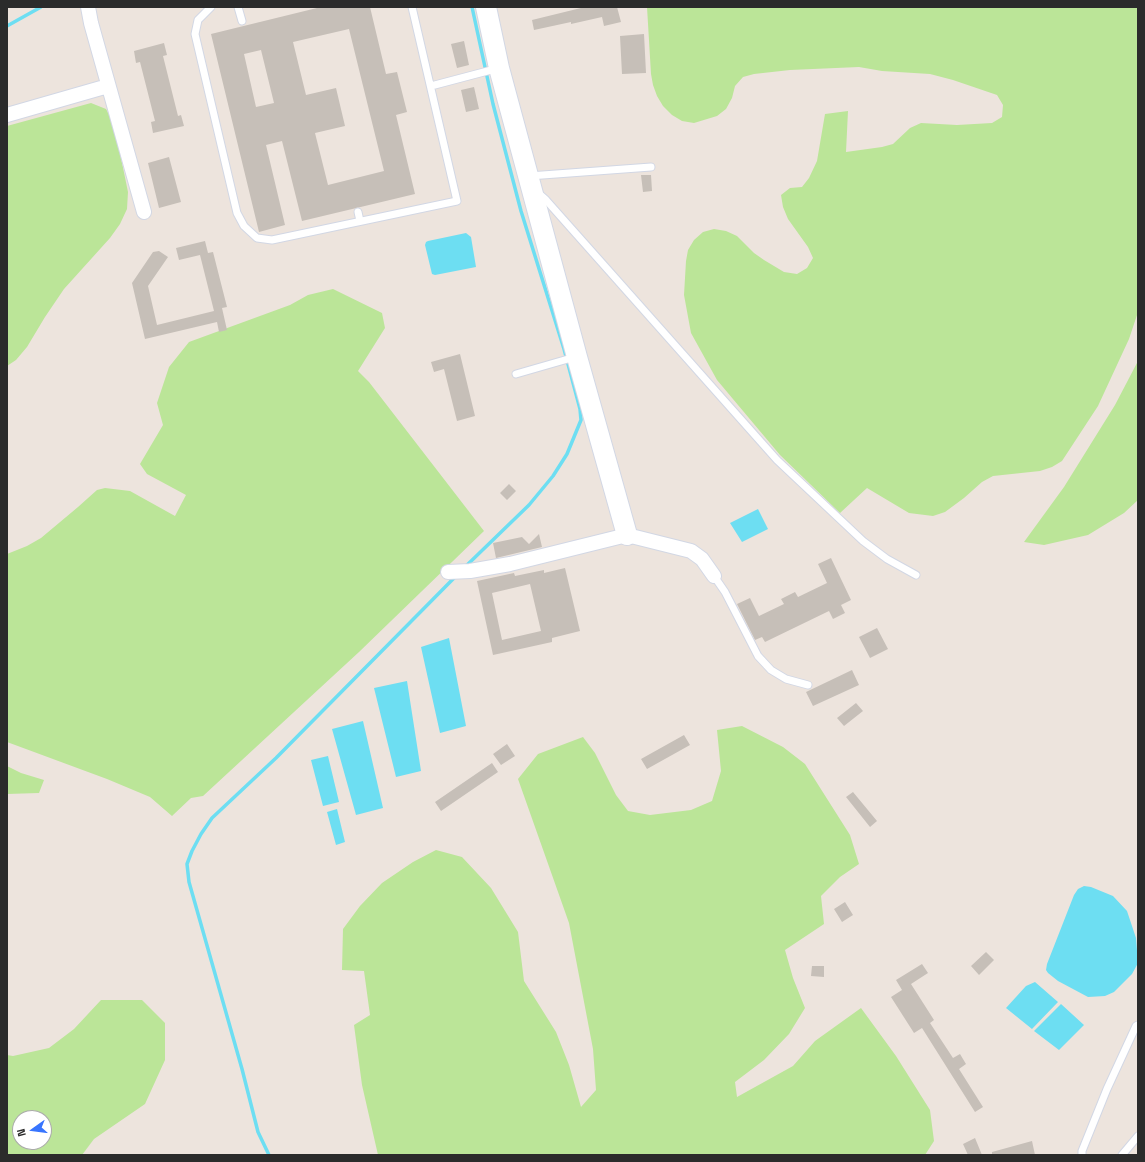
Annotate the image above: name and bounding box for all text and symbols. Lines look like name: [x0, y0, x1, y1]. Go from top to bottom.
north arrow: [12, 1110, 52, 1150]
text: N: [14, 1127, 29, 1138]

